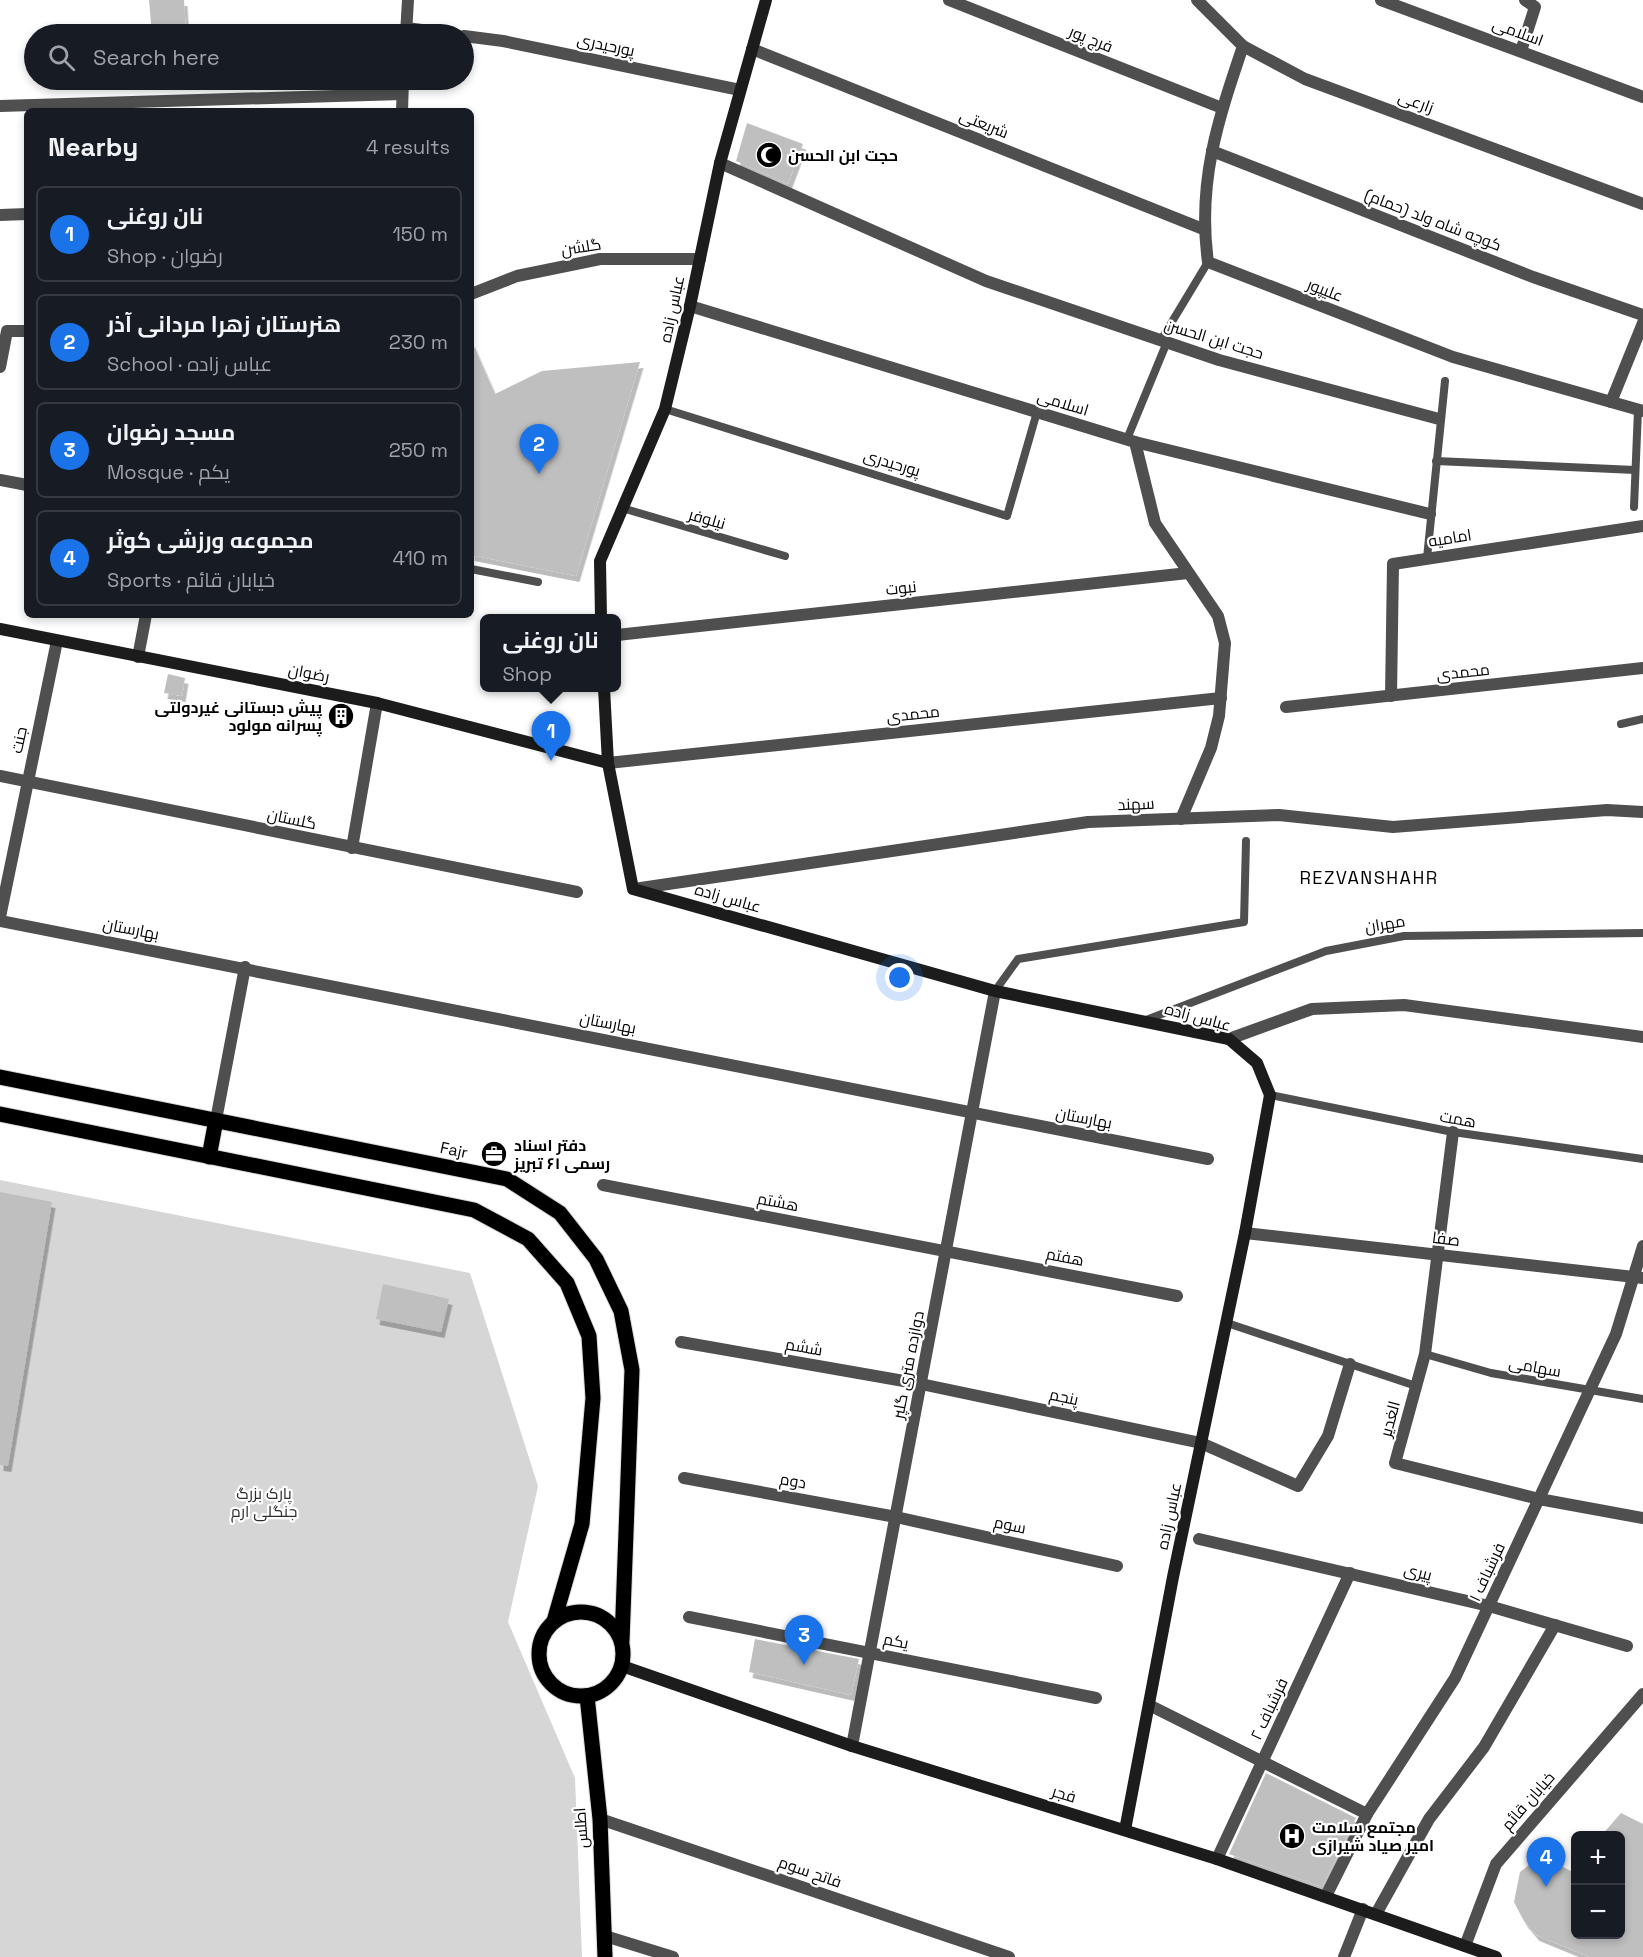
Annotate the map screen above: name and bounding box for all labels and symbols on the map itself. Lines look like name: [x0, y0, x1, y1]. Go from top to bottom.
street label: اسلامی: [1490, 13, 1546, 51]
street label: فرج پور: [1065, 20, 1116, 58]
street label: پورحیدری: [575, 29, 637, 62]
street label: زارعی: [1395, 86, 1437, 118]
street label: شریعتی: [956, 105, 1012, 143]
mosque icon: حجت ابن الحسن: [754, 140, 784, 170]
place label: حجت ابن الحسن: [788, 145, 898, 166]
street label: کوچه شاه ولد (حمام): [1361, 184, 1505, 257]
street label: گلشن: [559, 233, 603, 261]
street label: علیپور: [1303, 273, 1346, 306]
street label: عباس زاده: [655, 274, 689, 344]
street label: حجت ابن الحسن: [1162, 314, 1266, 364]
street label: اسلامی: [1035, 385, 1091, 421]
pin: 2: [520, 424, 558, 474]
street label: پورحیدری: [861, 444, 924, 483]
street label: نیلوفر: [685, 503, 728, 534]
street label: امامیه: [1427, 524, 1473, 552]
street label: نبوت: [885, 576, 917, 600]
street label: رضوان: [287, 659, 331, 687]
street label: محمدی: [1435, 659, 1491, 685]
place label: پیش دبستانی غیردولتی پسرانه مولود: [154, 697, 322, 737]
building icon: پیش دبستانی غیردولتی پسرانه مولود: [326, 701, 356, 731]
street label: محمدی: [885, 701, 941, 727]
pin: 1: [532, 712, 570, 761]
street label: جنت: [6, 725, 32, 755]
street label: سهند: [1117, 793, 1155, 815]
street label: گلستان: [266, 804, 318, 834]
district label: REZVANSHAHR: [1299, 866, 1439, 889]
street label: عباس زاده: [692, 879, 764, 917]
street label: مهران: [1363, 910, 1407, 938]
street label: بهارستان: [101, 913, 161, 945]
your location: [885, 963, 914, 992]
street label: عباس زاده: [1162, 998, 1234, 1036]
street label: بهارستان: [578, 1007, 638, 1039]
street label: بهارستان: [1054, 1102, 1114, 1134]
street label: همت: [1438, 1105, 1478, 1133]
place label: دفتر اسناد رسمی ۶۱ تبریز: [513, 1135, 610, 1174]
street label: Fajr: [438, 1137, 470, 1163]
office icon: دفتر اسناد رسمی ۶۱ تبریز: [479, 1139, 509, 1169]
street label: هشتم: [755, 1188, 800, 1217]
street label: صفا: [1431, 1227, 1461, 1251]
street label: هفتم: [1044, 1243, 1086, 1272]
street label: دوازده متری گلپر: [887, 1309, 930, 1422]
street label: ششم: [784, 1333, 824, 1362]
street label: سهامی: [1507, 1352, 1563, 1382]
street label: پنجم: [1047, 1384, 1081, 1411]
street label: الغدیر: [1375, 1399, 1405, 1440]
street label: دوم: [778, 1468, 808, 1495]
street label: عباس زاده: [1152, 1481, 1186, 1551]
park label: پارک بزرگ جنگلی ارم: [231, 1483, 297, 1523]
street label: سوم: [992, 1511, 1028, 1540]
street label: فرشباف ۱: [1464, 1539, 1510, 1605]
street label: پیری: [1402, 1558, 1435, 1587]
pin: 3: [784, 1616, 824, 1665]
street label: یکم: [881, 1628, 911, 1655]
street label: فرشباف ۲: [1245, 1675, 1293, 1743]
street label: خیابان قائم: [1497, 1767, 1560, 1835]
street label: فجر: [1048, 1780, 1079, 1808]
street label: اطلس: [569, 1807, 593, 1849]
place label: مجتمع سلامت امیر صیاد شیرازی: [1312, 1817, 1434, 1856]
hospital icon: مجتمع سلامت امیر صیاد شیرازی: [1277, 1821, 1307, 1851]
pin: 4: [1526, 1838, 1566, 1887]
street label: فاتح سوم: [775, 1851, 844, 1894]

